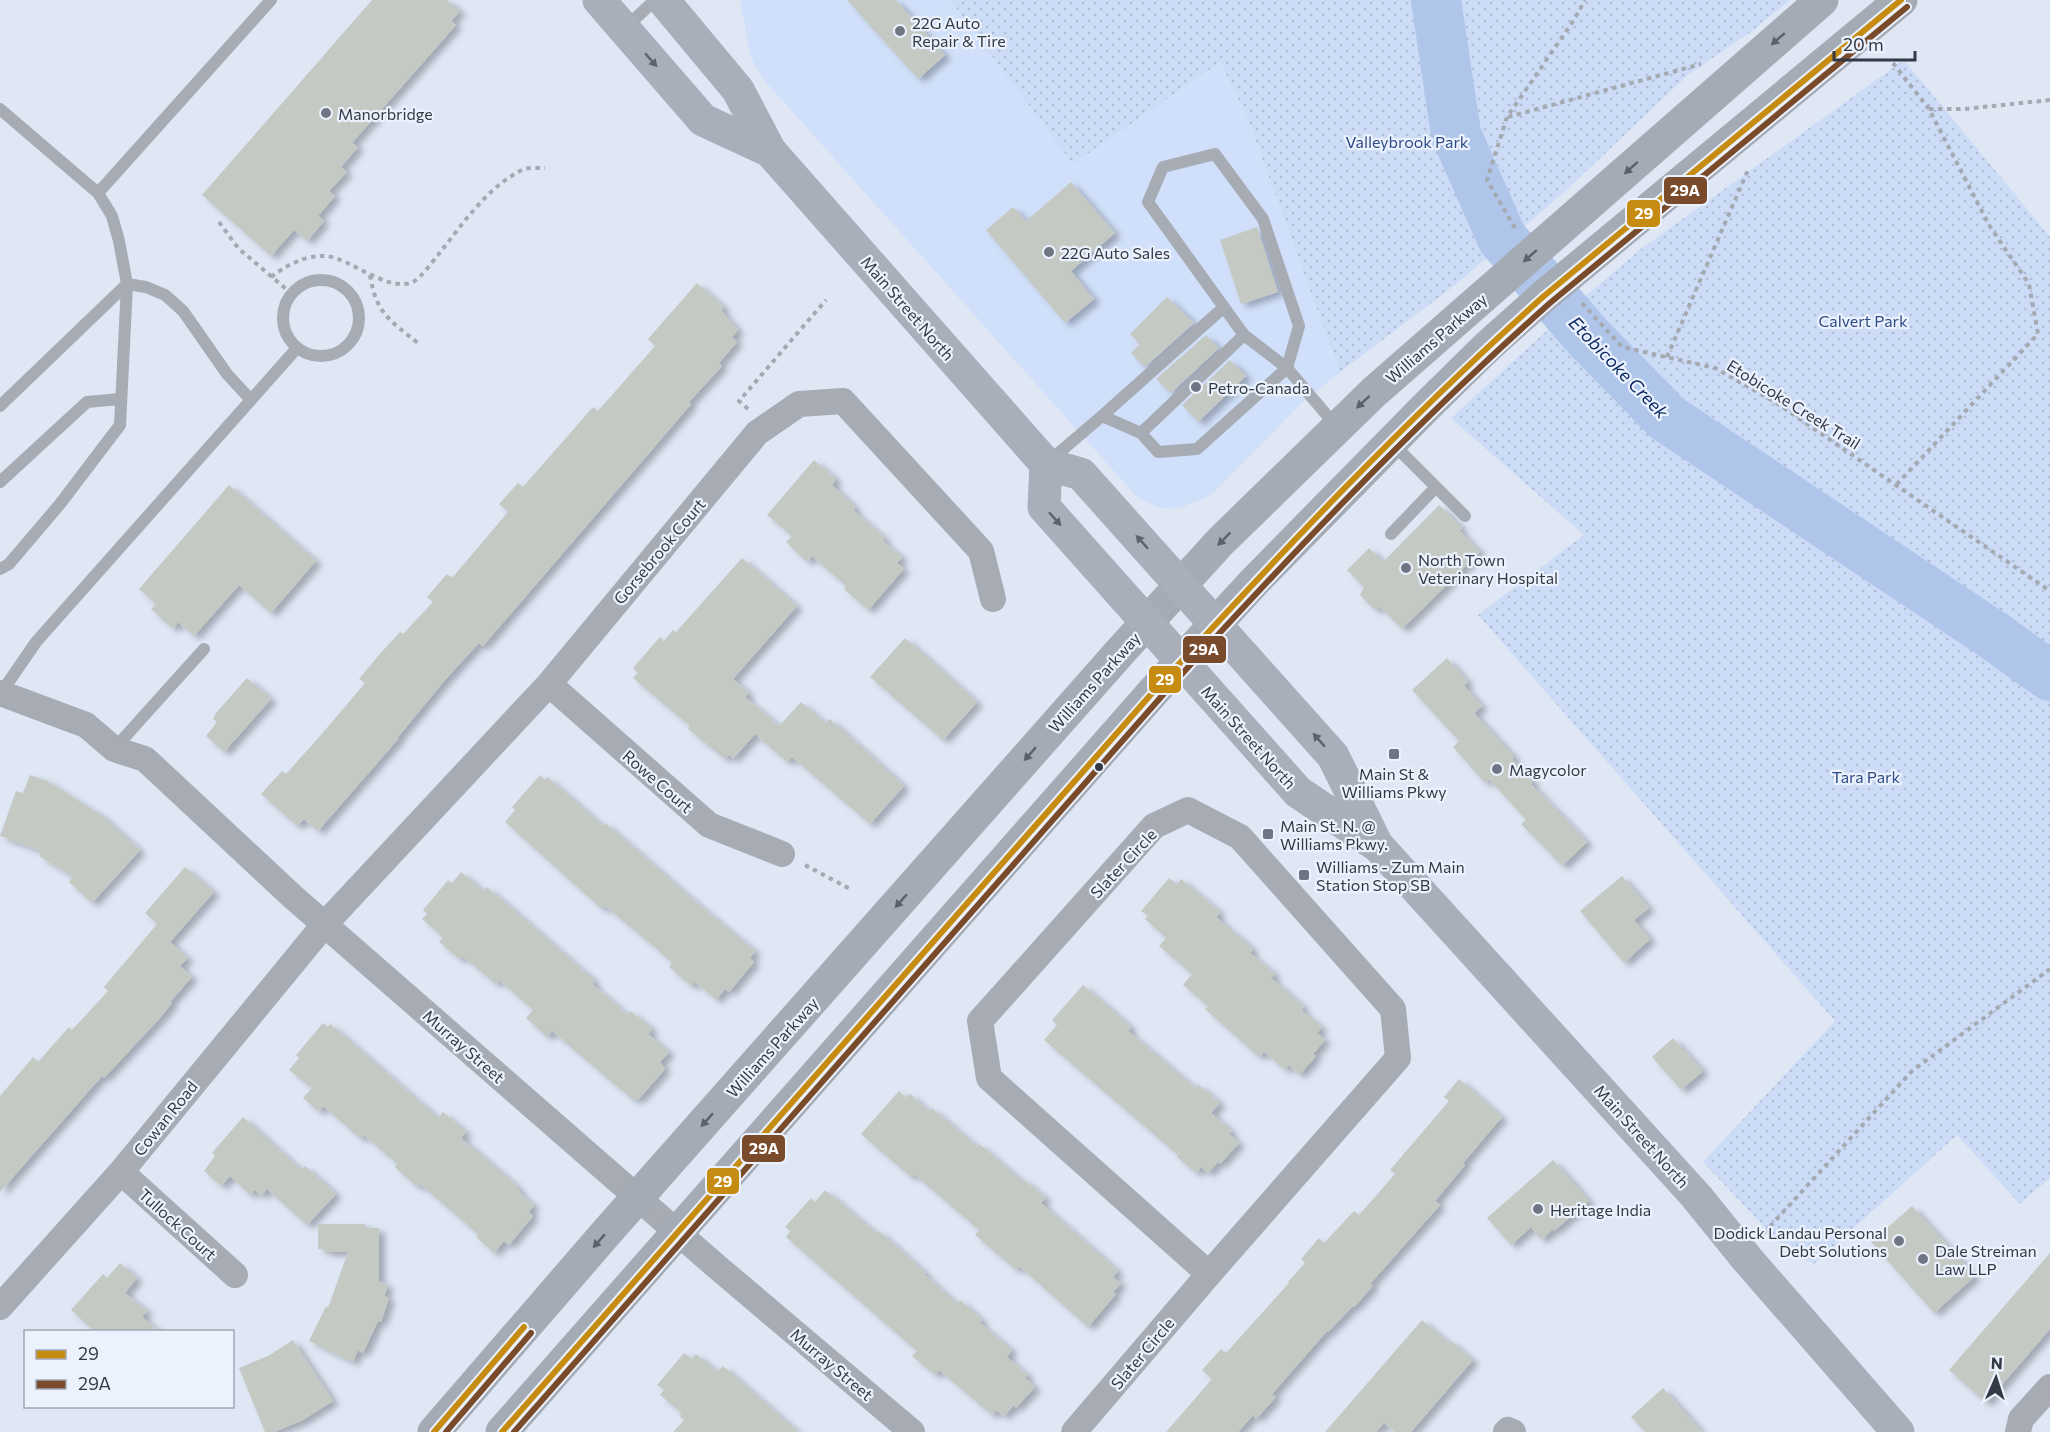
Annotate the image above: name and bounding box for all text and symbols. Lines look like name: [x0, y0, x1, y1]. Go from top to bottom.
place label: 22G Auto Repair & Tire: [912, 13, 1006, 50]
marker: 22G Auto Repair & Tire: [893, 24, 907, 38]
scale bar: [1834, 24, 1915, 62]
one-way arrow: [1771, 32, 1786, 45]
text: 20 m: [1843, 33, 1884, 55]
one-way arrow: [644, 52, 657, 67]
place label: Manorbridge: [338, 104, 433, 123]
marker: Manorbridge: [319, 106, 333, 120]
park label: Valleybrook Park: [1345, 132, 1469, 151]
one-way arrow: [1623, 161, 1639, 174]
line badge: 29A: [1663, 176, 1708, 205]
text: 29A: [1670, 180, 1700, 199]
line badge: 29: [1626, 199, 1661, 228]
text: 29: [1635, 203, 1654, 222]
place label: 22G Auto Sales: [1061, 243, 1170, 262]
marker: 22G Auto Sales: [1042, 245, 1056, 259]
one-way arrow: [1523, 249, 1538, 262]
street label: Main Street North: [858, 252, 958, 364]
street label: Williams Parkway: [1381, 289, 1491, 387]
water label: Etobicoke Creek: [1565, 311, 1674, 424]
park label: Calvert Park: [1818, 311, 1908, 330]
street label: Etobicoke Creek Trail: [1724, 355, 1864, 453]
place label: Petro-Canada: [1208, 378, 1310, 397]
marker: Petro-Canada: [1189, 380, 1203, 394]
one-way arrow: [1356, 395, 1371, 409]
street label: Gorsebrook Court: [609, 494, 709, 608]
one-way arrow: [1048, 511, 1061, 526]
one-way arrow: [1217, 531, 1231, 546]
one-way arrow: [1136, 535, 1149, 550]
place label: North Town Veterinary Hospital: [1418, 550, 1558, 587]
marker: North Town Veterinary Hospital: [1399, 561, 1413, 575]
street label: Williams Parkway: [1044, 628, 1144, 736]
line badge: 29A: [1182, 635, 1227, 664]
text: 29A: [1189, 639, 1219, 658]
line badge: 29: [1148, 665, 1182, 694]
text: 29: [1156, 669, 1175, 688]
street label: Main Street North: [1198, 682, 1300, 792]
one-way arrow: [1313, 733, 1326, 748]
street label: Rowe Court: [619, 746, 697, 817]
one-way arrow: [1024, 746, 1037, 761]
marker: Main St & Williams Pkwy: [1387, 747, 1401, 761]
place label: Magycolor: [1509, 760, 1587, 779]
unlabelled marker: [1093, 761, 1105, 773]
marker: Magycolor: [1490, 762, 1504, 776]
place label: Main St & Williams Pkwy: [1341, 764, 1447, 801]
park label: Tara Park: [1832, 767, 1901, 786]
place label: Main St. N. @ Williams Pkwy.: [1280, 816, 1388, 853]
street label: Slater Circle: [1086, 824, 1160, 902]
marker: Main St. N. @ Williams Pkwy.: [1261, 827, 1275, 841]
place label: Williams - Zum Main Station Stop SB: [1316, 857, 1465, 894]
marker: Williams - Zum Main Station Stop SB: [1297, 868, 1311, 882]
one-way arrow: [894, 893, 908, 908]
street label: Williams Parkway: [722, 993, 822, 1101]
street label: Murray Street: [419, 1006, 509, 1087]
street label: Cowan Road: [129, 1077, 201, 1159]
street label: Main Street North: [1591, 1081, 1693, 1191]
one-way arrow: [701, 1112, 714, 1127]
line badge: 29A: [741, 1134, 786, 1163]
text: 29A: [749, 1138, 779, 1157]
line badge: 29: [706, 1167, 740, 1195]
text: 29: [714, 1171, 733, 1190]
street label: Tullock Court: [135, 1184, 221, 1264]
place label: Heritage India: [1550, 1200, 1651, 1219]
marker: Heritage India: [1531, 1202, 1545, 1216]
place label: Dodick Landau Personal Debt Solutions: [1714, 1223, 1887, 1260]
one-way arrow: [593, 1233, 606, 1248]
marker: Dodick Landau Personal Debt Solutions: [1892, 1234, 1906, 1248]
place label: Dale Streiman Law LLP: [1935, 1241, 2037, 1278]
marker: Dale Streiman Law LLP: [1916, 1252, 1930, 1266]
street label: Slater Circle: [1107, 1313, 1177, 1393]
street label: Murray Street: [787, 1324, 877, 1404]
legend: [24, 1330, 234, 1408]
text: 29: [78, 1342, 99, 1364]
north arrow: [1966, 1348, 2026, 1408]
text: N: [1990, 1353, 2003, 1372]
text: 29A: [78, 1372, 111, 1394]

